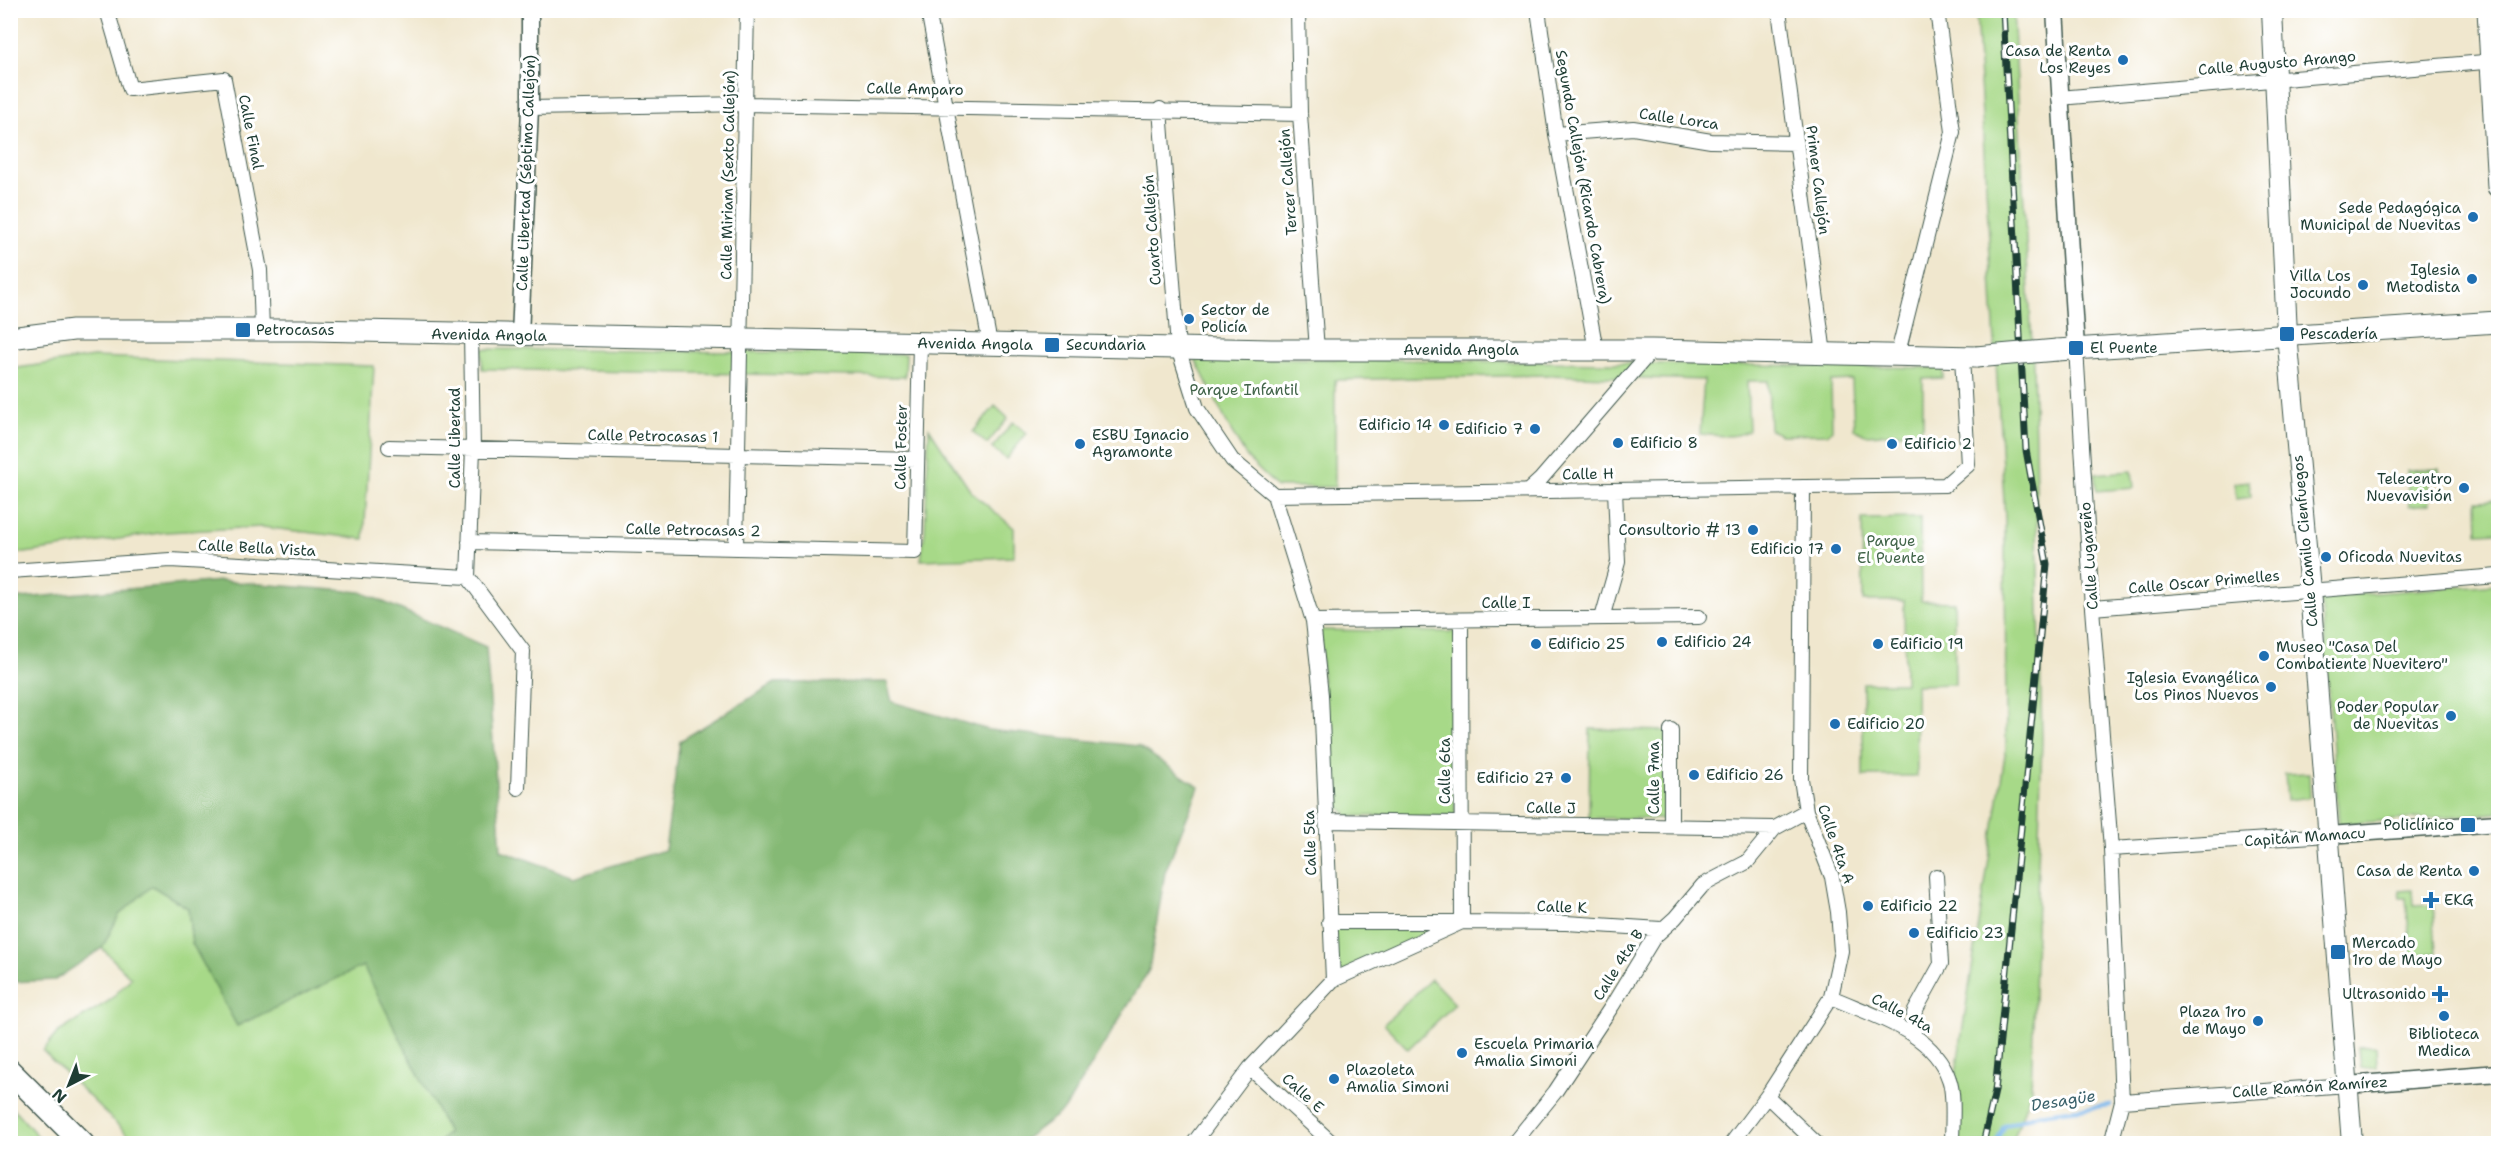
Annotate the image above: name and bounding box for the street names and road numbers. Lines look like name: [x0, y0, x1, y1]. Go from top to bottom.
street label: Calle Augusto Arango: [2197, 46, 2357, 80]
street label: Segundo Callejón (Ricardo Cabrera): [1551, 48, 1615, 306]
street label: Calle Libertad (Séptimo Callejón): [512, 55, 540, 291]
street label: Calle Miriam (Sexto Callejón): [716, 70, 740, 280]
street label: Calle Amparo: [866, 78, 964, 100]
street label: Calle Final: [234, 93, 268, 172]
street label: Calle Lorca: [1638, 104, 1721, 135]
street label: Primer Callejón: [1801, 124, 1835, 236]
street label: Tercer Callejón: [1274, 128, 1302, 236]
street label: Cuarto Callejón: [1138, 174, 1166, 286]
street label: Avenida Angola: [431, 324, 548, 346]
street label: Avenida Angola: [917, 333, 1034, 355]
street label: Avenida Angola: [1403, 340, 1519, 360]
street label: Calle Libertad: [445, 387, 465, 489]
street label: Calle Foster: [890, 404, 912, 490]
street label: Calle Petrocasas 1: [587, 425, 719, 447]
street label: Calle Camilo Cienfuegos: [2288, 454, 2322, 628]
street label: Calle H: [1562, 464, 1614, 484]
street label: Calle Lugareño: [2075, 501, 2103, 611]
street label: Calle Petrocasas 2: [625, 519, 761, 541]
street label: Calle Bella Vista: [198, 535, 317, 561]
street label: Calle Oscar Primelles: [2127, 565, 2281, 599]
street label: Calle I: [1481, 593, 1531, 613]
street label: Calle 6ta: [1435, 737, 1455, 804]
street label: Calle 7ma: [1644, 741, 1664, 814]
street label: Calle J: [1526, 798, 1576, 818]
street label: Calle 4ta A: [1813, 802, 1859, 886]
street label: Calle 5ta: [1299, 809, 1321, 876]
street label: Capitán Mamacu: [2243, 823, 2367, 851]
street label: Calle K: [1536, 896, 1588, 918]
street label: Calle 4ta B: [1588, 925, 1648, 1004]
street label: Calle 4ta: [1868, 989, 1937, 1038]
street label: Calle E: [1278, 1069, 1328, 1117]
street label: Calle Ramón Ramírez: [2232, 1072, 2388, 1102]

